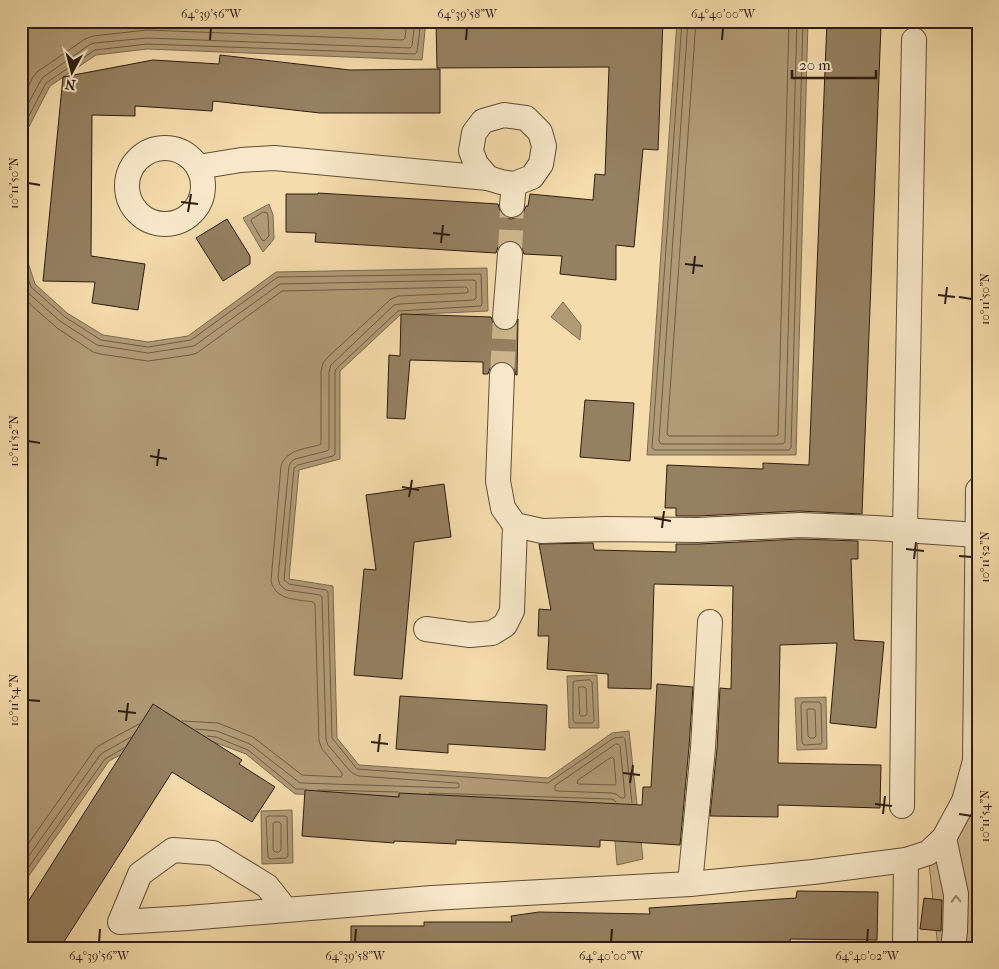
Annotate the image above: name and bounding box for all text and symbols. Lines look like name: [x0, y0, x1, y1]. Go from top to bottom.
text: 64°39'56"W: [181, 7, 242, 21]
text: 64°39'58"W: [437, 7, 498, 21]
text: 64°40'00"W: [691, 7, 756, 21]
north arrow: [48, 48, 98, 98]
scale bar: [792, 48, 875, 80]
text: 20 m: [799, 56, 831, 74]
text: N: [64, 75, 77, 93]
text: 10°11'50"N: [7, 157, 21, 209]
text: 10°11'50"N: [978, 273, 992, 325]
text: 10°11'52"N: [7, 415, 21, 467]
text: 10°11'52"N: [978, 531, 992, 583]
text: 10°11'54"N: [7, 674, 21, 726]
text: 10°11'54"N: [978, 790, 992, 842]
one-way arrow: [951, 895, 961, 903]
text: 64°39'56"W: [69, 949, 130, 963]
text: 64°39'58"W: [325, 949, 386, 963]
text: 64°40'00"W: [579, 949, 644, 963]
text: 64°40'02"W: [835, 949, 900, 963]

